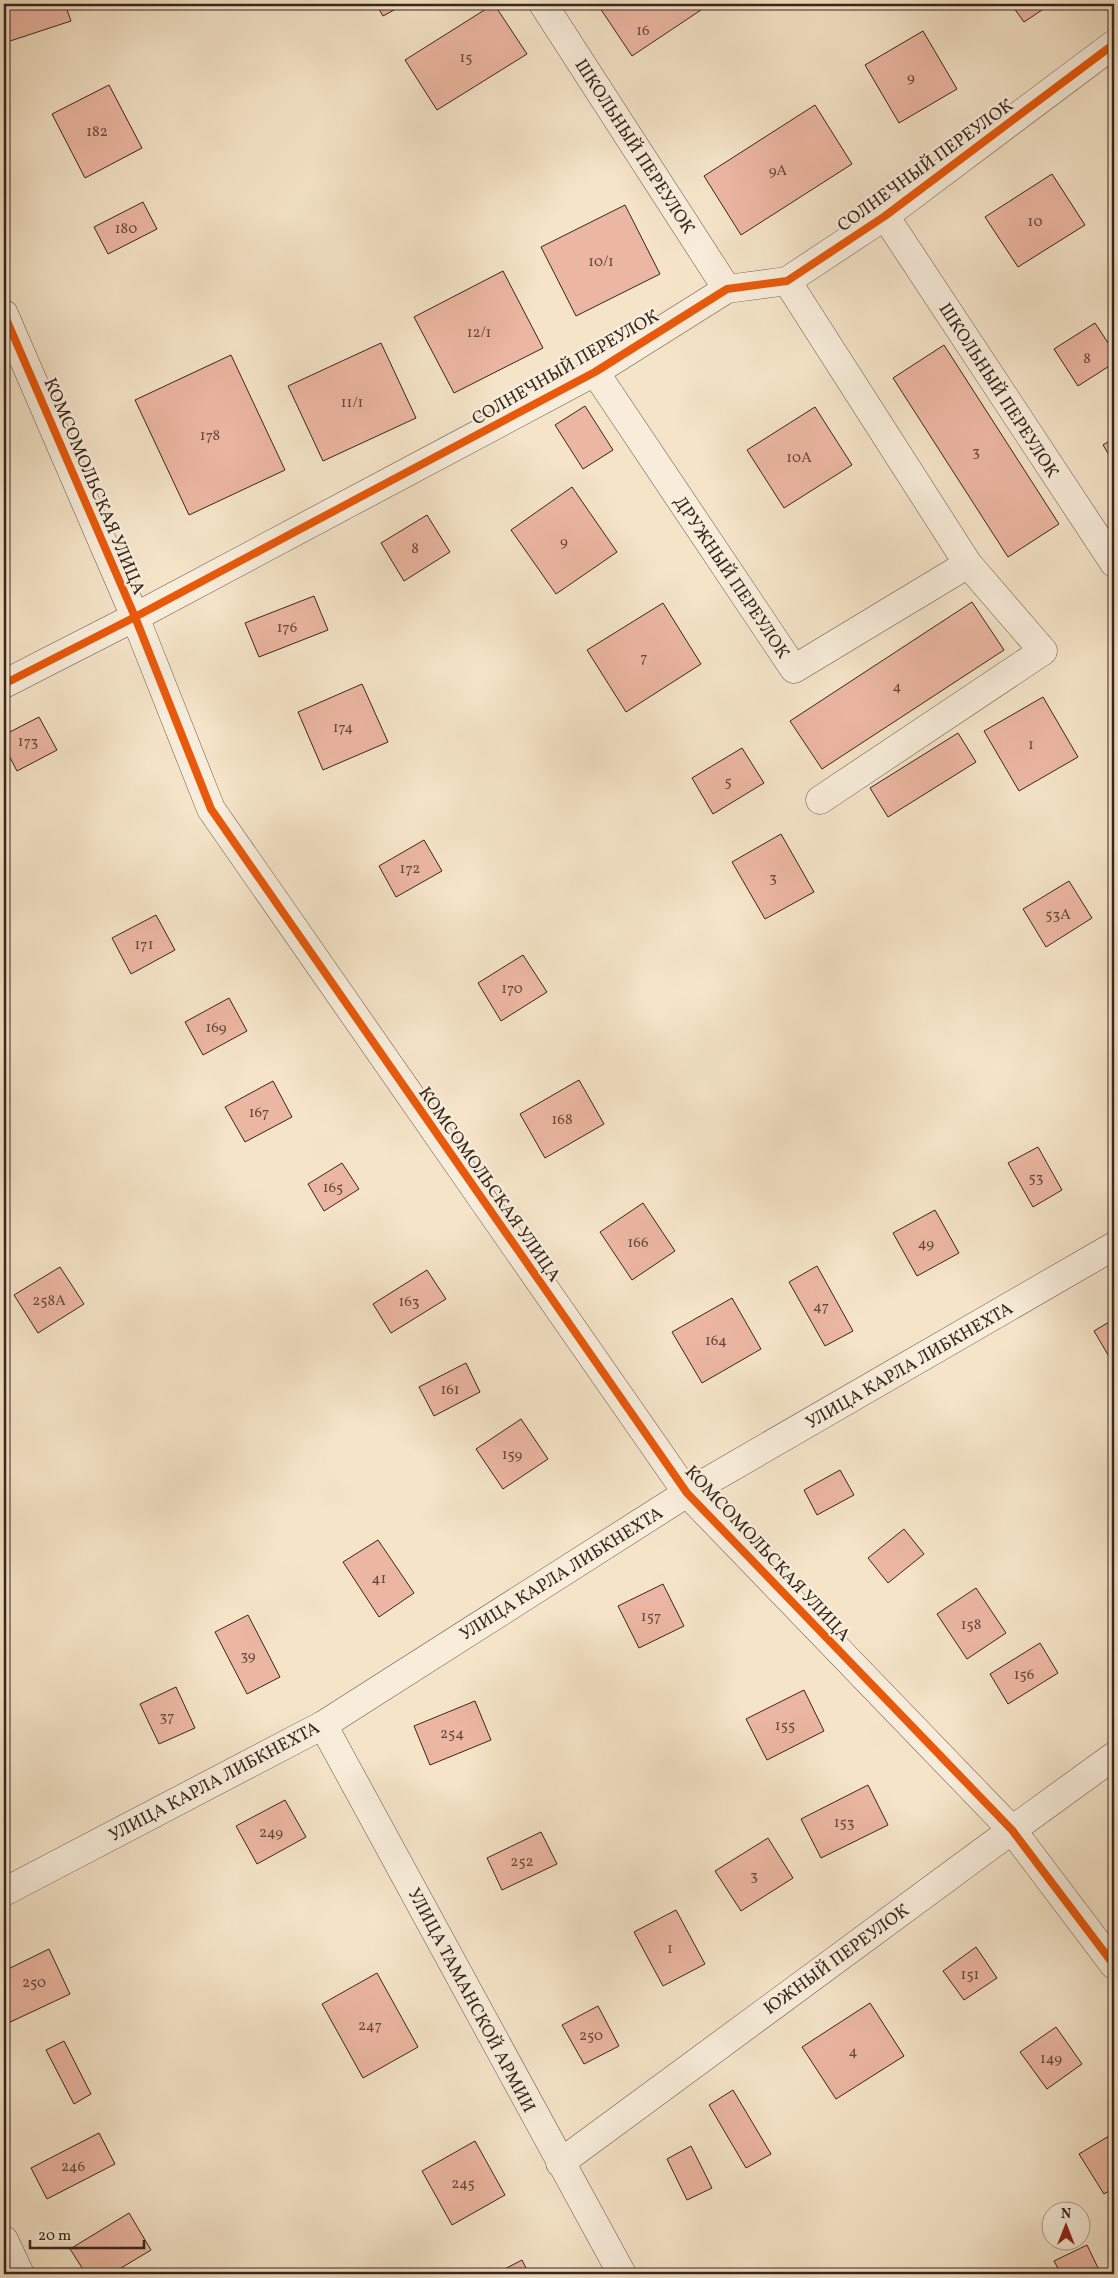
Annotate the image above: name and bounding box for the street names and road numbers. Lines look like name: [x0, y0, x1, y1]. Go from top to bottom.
street label: ШКОЛЬНЫЙ ПЕРЕУЛОК: [568, 54, 700, 239]
street label: СОЛНЕЧНЫЙ ПЕРЕУЛОК: [833, 94, 1019, 239]
street label: ШКОЛЬНЫЙ ПЕРЕУЛОК: [932, 298, 1064, 483]
street label: СОЛНЕЧНЫЙ ПЕРЕУЛОК: [468, 305, 664, 432]
street label: КОМСОМОЛЬСКАЯ УЛИЦА: [37, 374, 151, 599]
street label: ДРУЖНЫЙ ПЕРЕУЛОК: [667, 492, 795, 664]
street label: КОМСОМОЛЬСКАЯ УЛИЦА: [412, 1082, 566, 1288]
street label: УЛИЦА КАРЛА ЛИБКНЕХТА: [801, 1296, 1018, 1436]
street label: КОМСОМОЛЬСКАЯ УЛИЦА: [678, 1460, 856, 1648]
street label: УЛИЦА КАРЛА ЛИБКНЕХТА: [455, 1501, 669, 1647]
street label: УЛИЦА КАРЛА ЛИБКНЕХТА: [105, 1716, 325, 1849]
street label: УЛИЦА ТАМАНСКОЙ АРМИИ: [401, 1884, 541, 2117]
street label: ЮЖНЫЙ ПЕРЕУЛОК: [759, 1899, 915, 2022]

